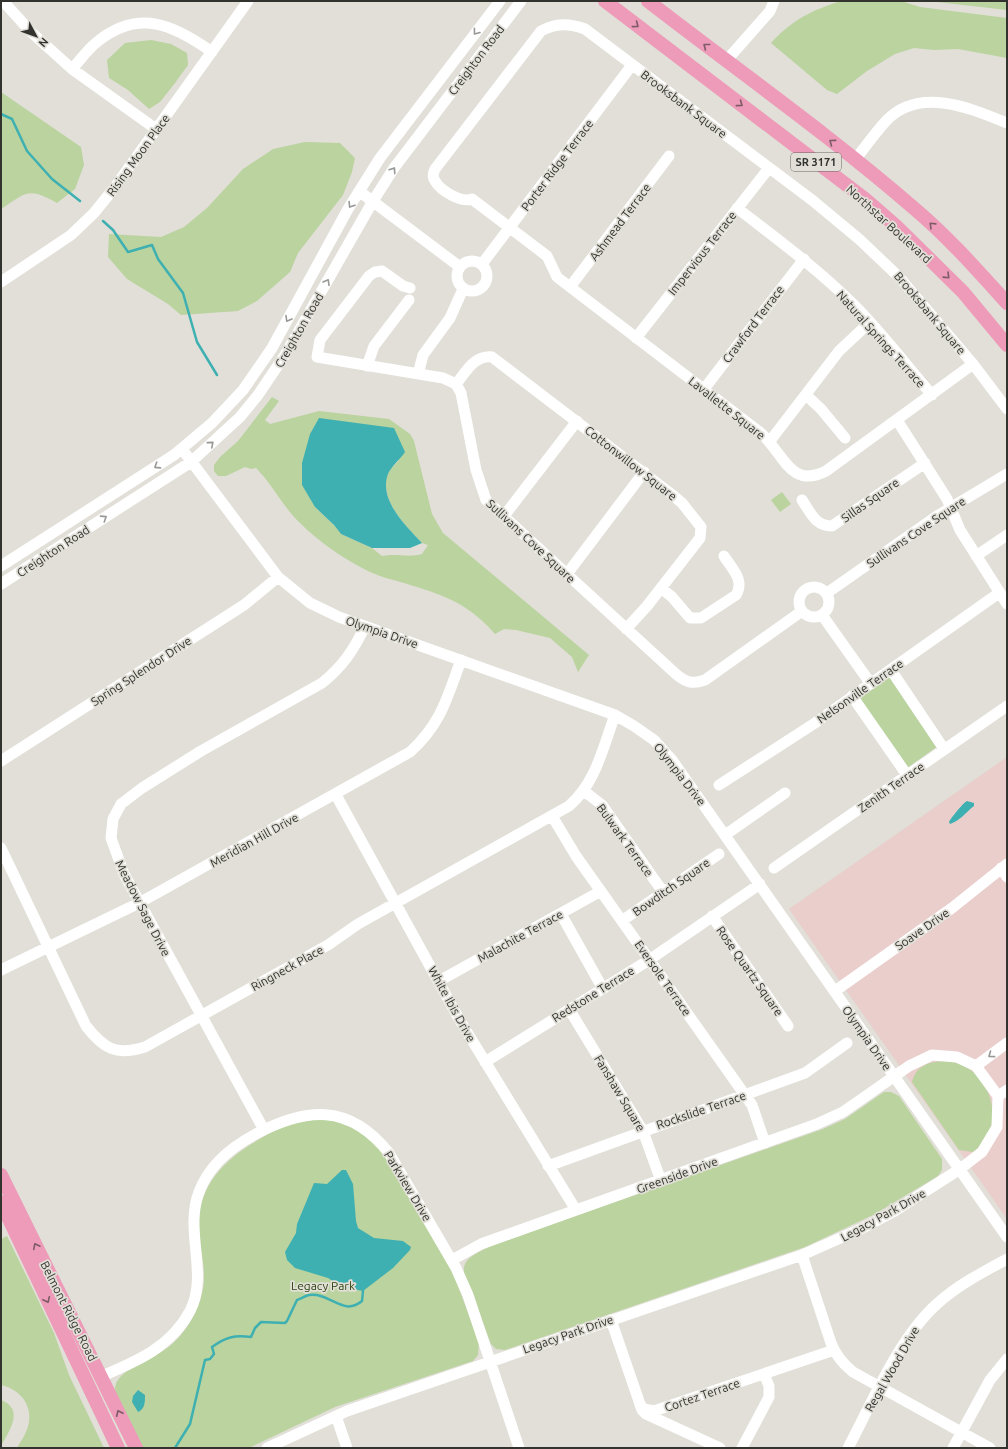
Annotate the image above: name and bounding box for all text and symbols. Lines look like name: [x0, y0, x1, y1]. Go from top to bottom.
north arrow: [16, 16, 56, 56]
one-way arrow: [632, 20, 639, 27]
street label: Creighton Road: [445, 22, 507, 98]
one-way arrow: [474, 28, 481, 35]
text: N: [36, 36, 51, 50]
one-way arrow: [704, 44, 711, 51]
street label: Brooksbank Square: [639, 68, 729, 140]
one-way arrow: [735, 99, 742, 106]
street label: Rising Moon Place: [104, 112, 172, 198]
street label: Porter Ridge Terrace: [518, 117, 596, 213]
one-way arrow: [829, 140, 836, 147]
road number: SR 3171: [791, 153, 841, 171]
one-way arrow: [388, 167, 395, 174]
street label: Ashmead Terrace: [587, 181, 653, 263]
street label: Northstar Boulevard: [844, 182, 934, 266]
one-way arrow: [348, 201, 355, 208]
street label: Impervious Terrace: [665, 209, 739, 297]
one-way arrow: [929, 222, 937, 229]
street label: Brooksbank Square: [892, 269, 968, 357]
one-way arrow: [942, 271, 950, 279]
one-way arrow: [322, 279, 329, 286]
street label: Crawford Terrace: [720, 283, 786, 365]
street label: Natural Springs Terrace: [834, 288, 928, 390]
street label: Creighton Road: [272, 290, 326, 370]
one-way arrow: [285, 315, 292, 322]
street label: Lavallette Square: [686, 374, 768, 442]
street label: Cottonwillow Square: [583, 423, 679, 503]
one-way arrow: [207, 442, 214, 449]
one-way arrow: [154, 461, 161, 469]
street label: Sillas Square: [839, 475, 901, 525]
street label: Sullivans Cove Square: [864, 494, 968, 570]
street label: Sullivans Cove Square: [484, 497, 578, 585]
one-way arrow: [100, 515, 107, 522]
street label: Creighton Road: [14, 523, 92, 579]
street label: Olympia Drive: [344, 614, 420, 650]
street label: Spring Splendor Drive: [88, 634, 194, 708]
street label: Nelsonville Terrace: [815, 656, 905, 726]
street label: Olympia Drive: [652, 740, 708, 808]
street label: Zenith Terrace: [855, 759, 927, 815]
street label: Bulwark Terrace: [594, 801, 656, 879]
street label: Meridian Hill Drive: [208, 810, 300, 870]
street label: Bowditch Square: [630, 856, 712, 918]
street label: Meadow Sage Drive: [113, 858, 173, 958]
street label: Soave Drive: [892, 906, 952, 952]
street label: Malachite Terrace: [475, 907, 565, 965]
street label: Rose Quartz Square: [714, 924, 786, 1018]
street label: Eversole Terrace: [632, 938, 694, 1018]
street label: Ringneck Place: [249, 943, 325, 993]
street label: Redstone Terrace: [550, 963, 636, 1025]
street label: White Ibis Drive: [426, 964, 478, 1044]
street label: Olympia Drive: [840, 1003, 894, 1073]
one-way arrow: [989, 1050, 996, 1057]
street label: Fanshaw Square: [592, 1053, 648, 1133]
street label: Rockslide Terrace: [654, 1089, 748, 1131]
street label: Parkview Drive: [382, 1148, 434, 1224]
street label: Greenside Drive: [635, 1154, 719, 1196]
street label: Legacy Park Drive: [838, 1186, 928, 1244]
one-way arrow: [33, 1243, 41, 1251]
street label: Belmont Ridge Road: [38, 1259, 100, 1363]
park label: Legacy Park: [291, 1279, 355, 1292]
one-way arrow: [42, 1296, 50, 1304]
street label: Legacy Park Drive: [521, 1312, 615, 1356]
street label: Regal Wood Drive: [862, 1324, 922, 1414]
street label: Cortez Terrace: [663, 1376, 741, 1414]
one-way arrow: [116, 1409, 124, 1417]

